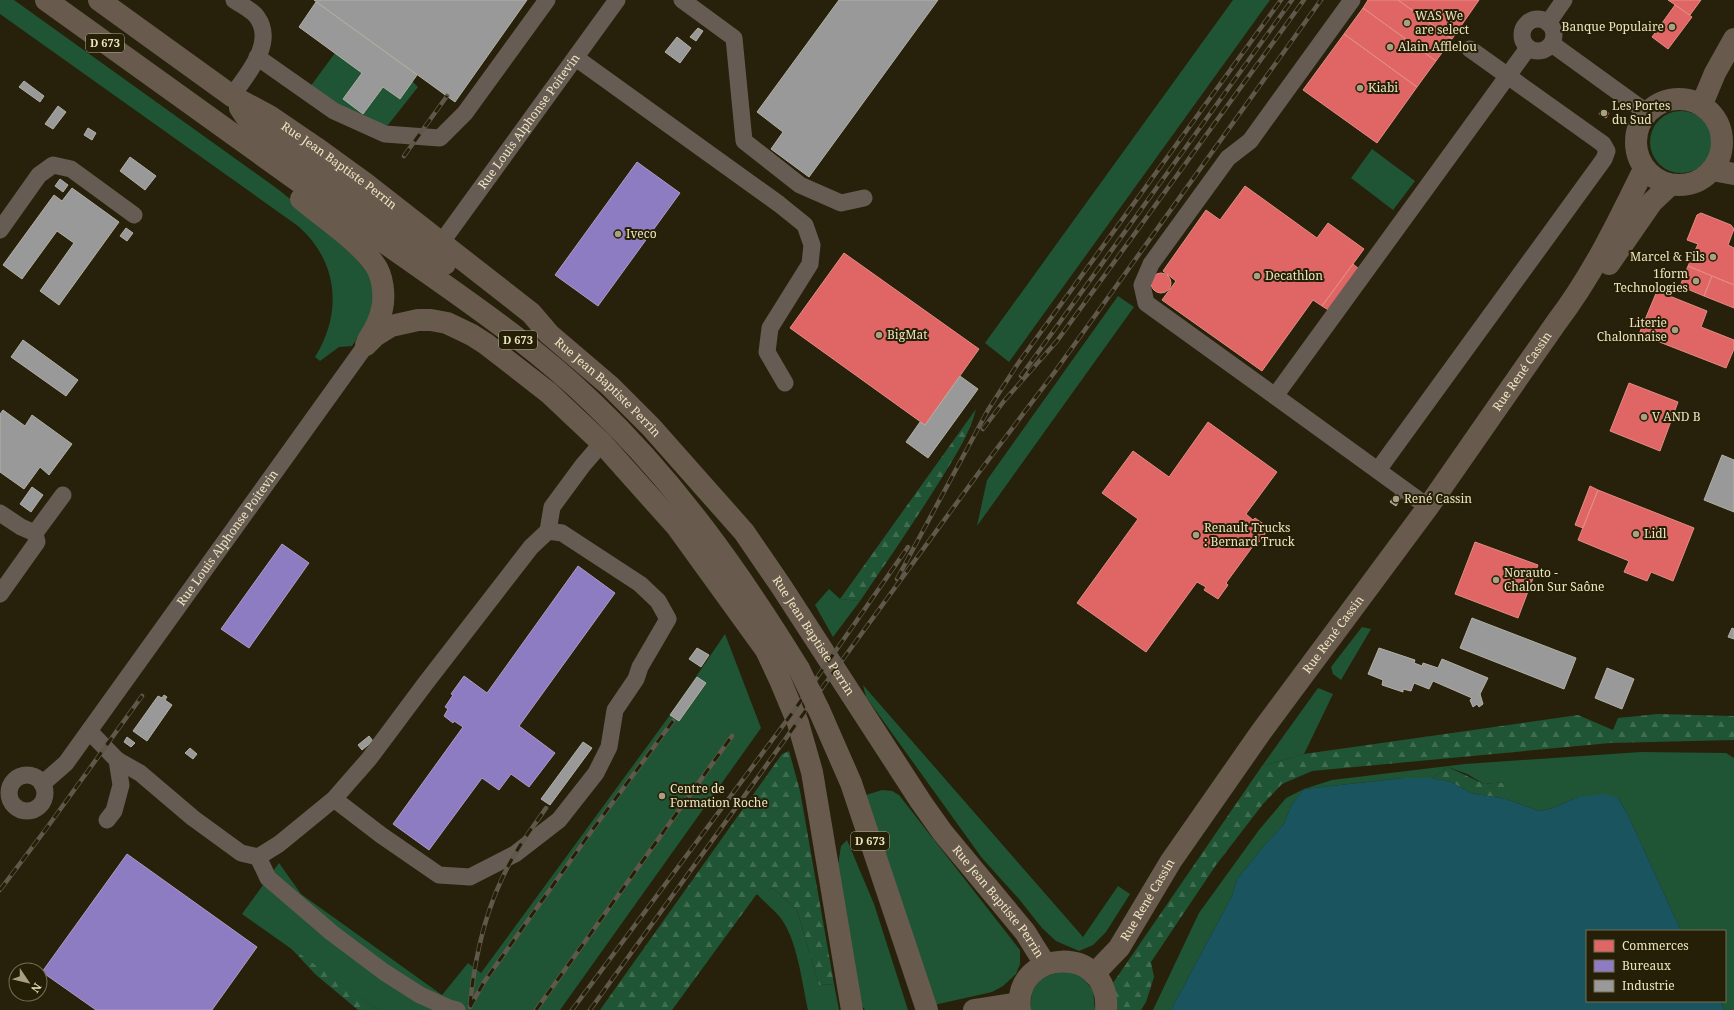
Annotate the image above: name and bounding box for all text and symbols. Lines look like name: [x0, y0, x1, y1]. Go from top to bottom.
place label: WAS We are select: [1415, 7, 1469, 38]
marker: WAS We are select: [1402, 18, 1412, 28]
place label: Banque Populaire: [1562, 18, 1664, 35]
marker: Banque Populaire: [1667, 22, 1677, 32]
road number: D 673: [86, 34, 124, 52]
place label: Alain Afflelou: [1398, 38, 1477, 55]
marker: Alain Afflelou: [1385, 42, 1395, 52]
street label: Rue Louis Alphonse Poitevin: [474, 50, 584, 192]
place label: Kiabi: [1368, 79, 1398, 96]
marker: Kiabi: [1355, 83, 1365, 93]
place label: Les Portes du Sud: [1612, 97, 1670, 128]
marker: Les Portes du Sud: [1599, 108, 1609, 118]
street label: Rue Jean Baptiste Perrin: [278, 117, 401, 213]
place label: Iveco: [626, 225, 657, 242]
marker: Iveco: [613, 229, 623, 239]
place label: Marcel & Fils: [1630, 248, 1705, 265]
marker: Marcel & Fils: [1708, 252, 1718, 262]
place label: 1form Technologies: [1614, 265, 1688, 296]
place label: Decathlon: [1265, 267, 1323, 284]
marker: Decathlon: [1252, 271, 1262, 281]
marker: 1form Technologies: [1691, 276, 1701, 286]
place label: Literie Chalonnaise: [1597, 314, 1667, 345]
marker: Literie Chalonnaise: [1670, 325, 1680, 335]
place label: BigMat: [887, 326, 927, 343]
street label: Rue René Cassin: [1488, 328, 1556, 414]
marker: BigMat: [874, 330, 884, 340]
road number: D 673: [499, 331, 537, 349]
street label: Rue Jean Baptiste Perrin: [551, 333, 665, 441]
place label: V AND B: [1652, 408, 1701, 425]
marker: V AND B: [1639, 412, 1649, 422]
street label: Rue Louis Alphonse Poitevin: [173, 466, 282, 609]
place label: René Cassin: [1404, 490, 1472, 507]
marker: René Cassin: [1391, 494, 1401, 504]
place label: Renault Trucks : Bernard Truck: [1204, 519, 1296, 550]
place label: Lidl: [1644, 525, 1667, 542]
marker: Lidl: [1631, 529, 1641, 539]
marker: Renault Trucks : Bernard Truck: [1191, 530, 1201, 540]
place label: Norauto - Chalon Sur Saône: [1504, 564, 1605, 595]
street label: Rue Jean Baptiste Perrin: [769, 573, 859, 699]
marker: Norauto - Chalon Sur Saône: [1491, 575, 1501, 585]
street label: Rue René Cassin: [1298, 592, 1368, 677]
place label: Centre de Formation Roche: [670, 780, 768, 811]
marker: Centre de Formation Roche: [657, 791, 667, 801]
road number: D 673: [851, 832, 889, 850]
street label: Rue Jean Baptiste Perrin: [949, 841, 1048, 961]
street label: Rue René Cassin: [1116, 855, 1179, 944]
legend: [1586, 930, 1726, 1002]
text: Commerces: [1622, 937, 1689, 954]
text: Bureaux: [1622, 957, 1671, 974]
north arrow: [8, 962, 48, 1002]
text: Industrie: [1622, 977, 1675, 994]
text: N: [28, 980, 45, 996]

